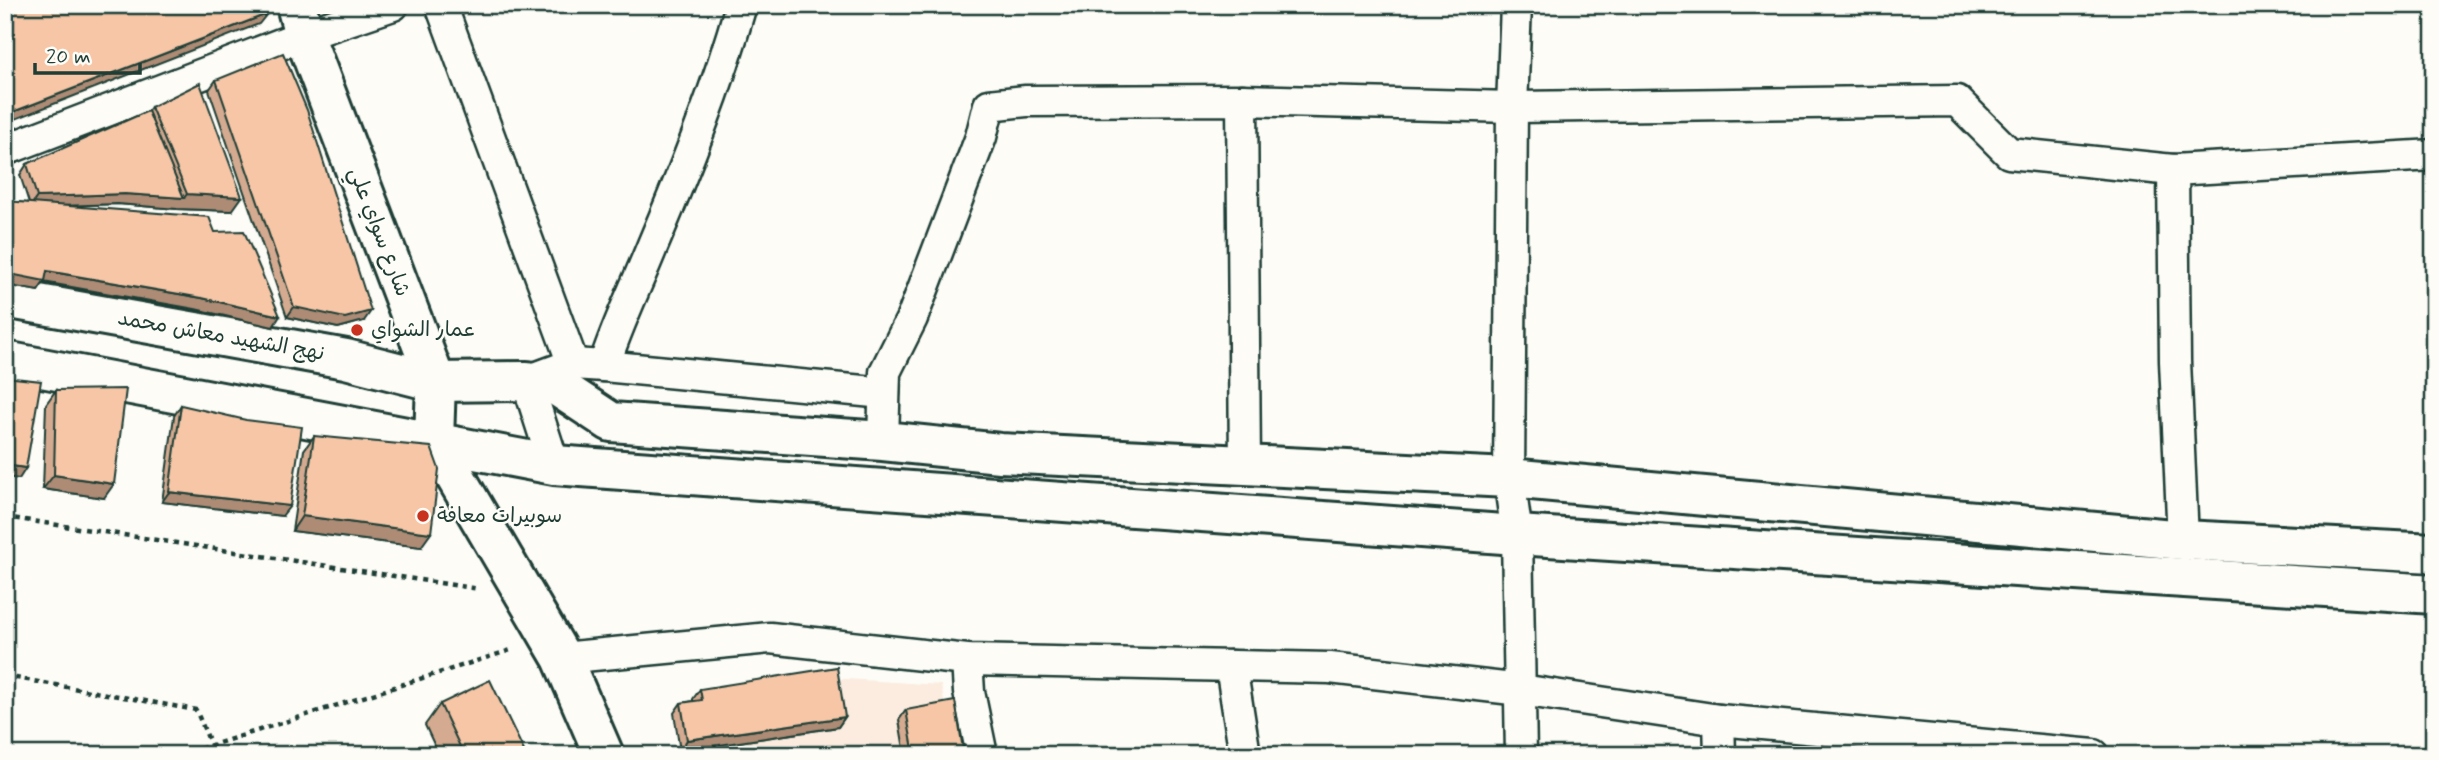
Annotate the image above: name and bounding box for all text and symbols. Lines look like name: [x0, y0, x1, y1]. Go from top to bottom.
scale bar: [35, 32, 140, 76]
text: 20 m: [46, 43, 91, 71]
street label: شارع سواي علي: [338, 163, 416, 302]
street label: نهج الشهيد معاش محمد: [115, 304, 327, 368]
place label: عمار الشواي: [371, 316, 476, 344]
marker: عمار الشواي: [349, 322, 365, 338]
place label: سوبيرات معافة: [437, 502, 562, 530]
marker: سوبيرات معافة: [415, 508, 431, 524]

